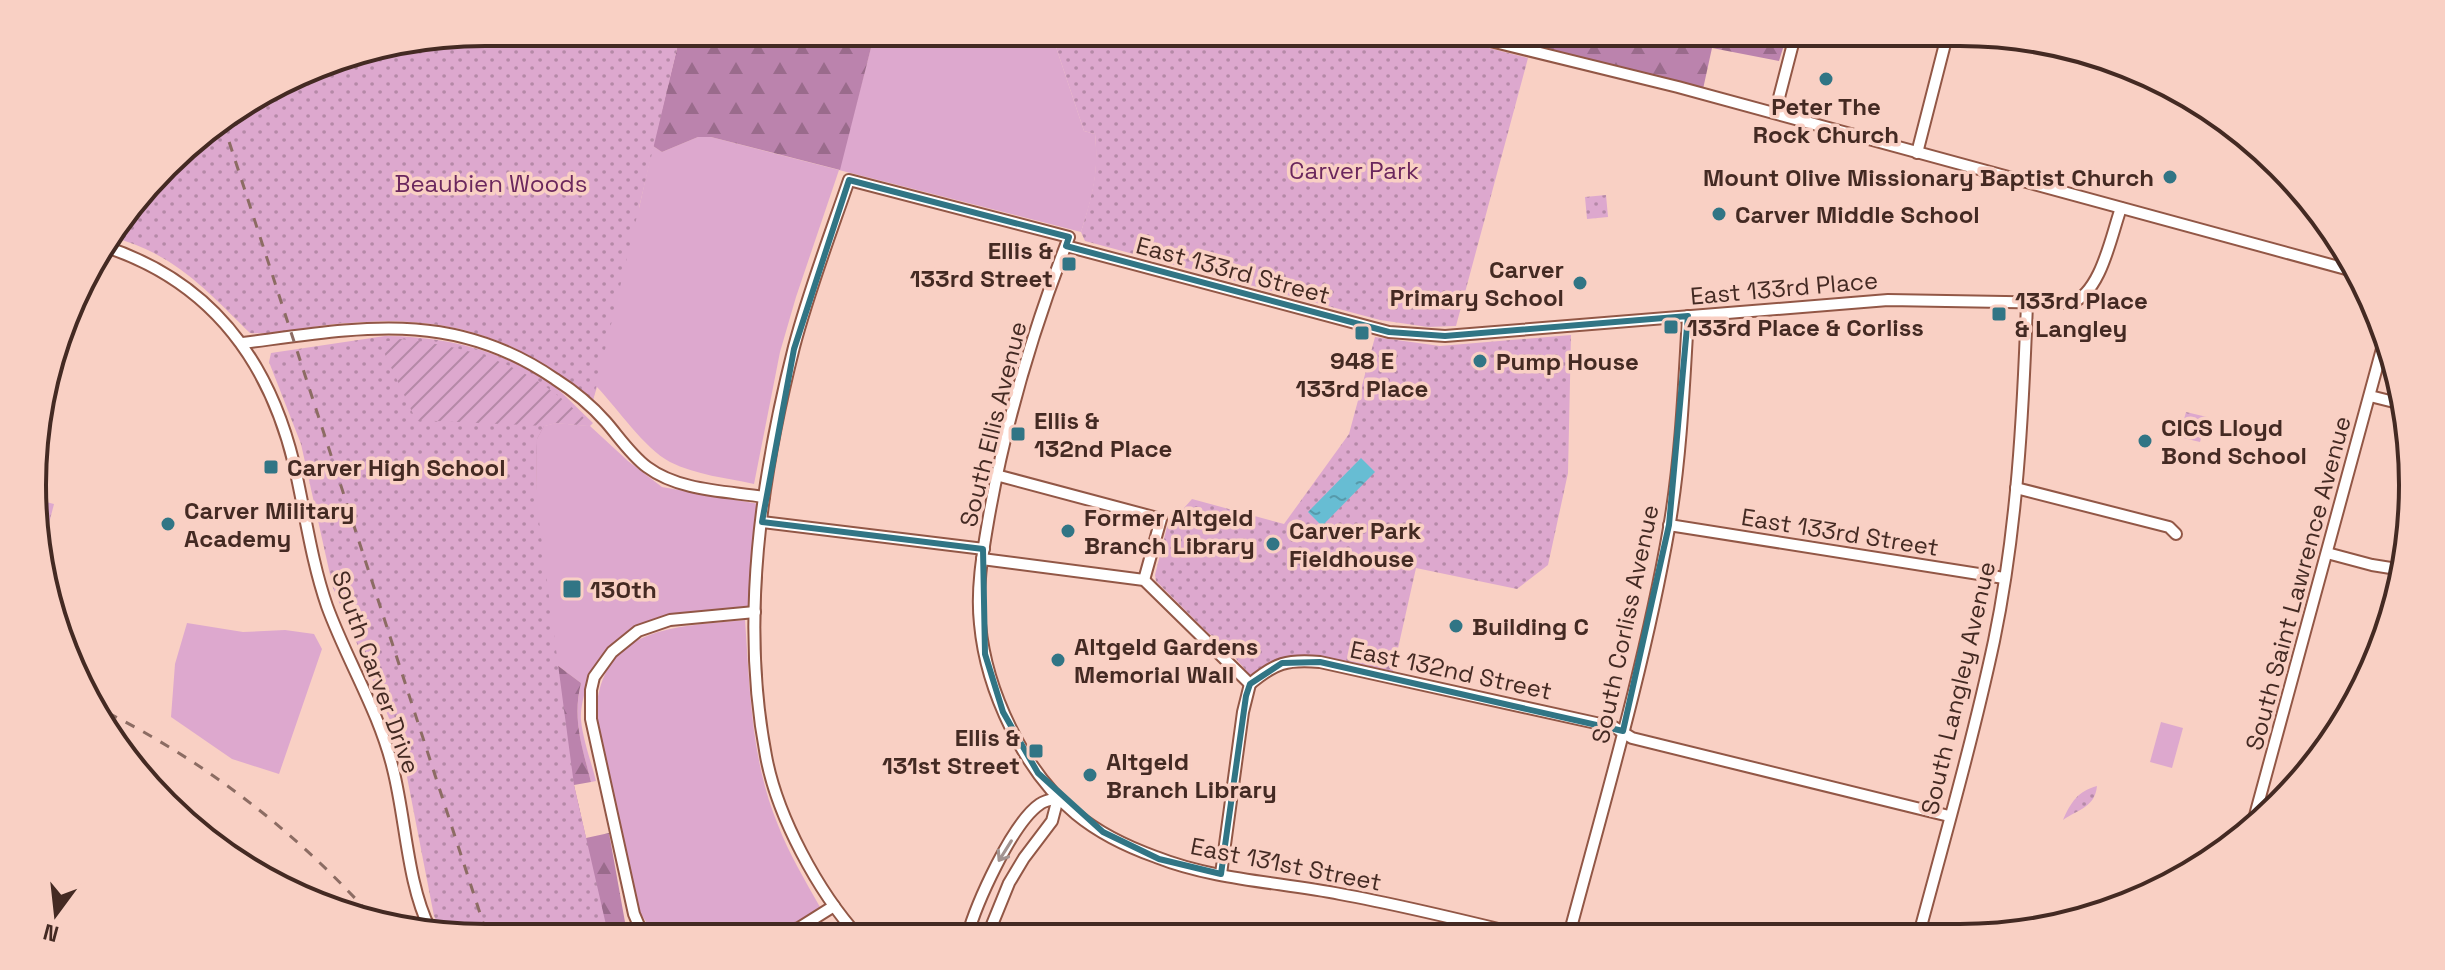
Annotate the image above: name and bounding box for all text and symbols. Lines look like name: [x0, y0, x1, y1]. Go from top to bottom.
marker: Peter The Rock Church: [1817, 70, 1835, 88]
place label: Peter The Rock Church: [1753, 91, 1899, 150]
park label: Carver Park: [1289, 155, 1419, 186]
place label: Mount Olive Missionary Baptist Church: [1703, 162, 2154, 193]
park label: Beaubien Woods: [395, 168, 587, 199]
marker: Mount Olive Missionary Baptist Church: [2161, 168, 2179, 186]
place label: Carver Middle School: [1735, 199, 1980, 230]
marker: Carver Middle School: [1710, 205, 1728, 223]
street label: East 133rd Street: [1133, 229, 1333, 311]
place label: Ellis & 133rd Street: [910, 235, 1053, 294]
place label: Carver Primary School: [1390, 254, 1564, 313]
marker: Ellis & 133rd Street: [1060, 255, 1078, 273]
street label: East 133rd Place: [1689, 264, 1879, 312]
marker: Carver Primary School: [1571, 274, 1589, 292]
place label: 133rd Place & Langley: [2015, 285, 2148, 344]
marker: 133rd Place & Langley: [1990, 305, 2008, 323]
place label: 133rd Place & Corliss: [1687, 312, 1924, 343]
street label: South Ellis Avenue: [952, 318, 1034, 530]
marker: 133rd Place & Corliss: [1662, 318, 1680, 336]
marker: 948 E 133rd Place: [1353, 324, 1371, 342]
place label: 948 E 133rd Place: [1296, 345, 1428, 404]
place label: Pump House: [1496, 346, 1639, 377]
marker: Pump House: [1471, 352, 1489, 370]
place label: Ellis & 132nd Place: [1034, 405, 1172, 464]
place label: CICS Lloyd Bond School: [2161, 412, 2307, 471]
street label: South Saint Lawrence Avenue: [2238, 413, 2358, 753]
marker: Ellis & 132nd Place: [1009, 425, 1027, 443]
marker: CICS Lloyd Bond School: [2136, 432, 2154, 450]
place label: Carver High School: [287, 452, 506, 483]
marker: Carver High School: [262, 458, 280, 476]
place label: Carver Military Academy: [184, 495, 355, 554]
street label: East 133rd Street: [1739, 501, 1941, 563]
place label: Former Altgeld Branch Library: [1084, 502, 1255, 561]
street label: South Corliss Avenue: [1585, 502, 1665, 746]
marker: Carver Military Academy: [159, 515, 177, 533]
place label: Carver Park Fieldhouse: [1289, 515, 1422, 574]
marker: Former Altgeld Branch Library: [1059, 522, 1077, 540]
marker: Carver Park Fieldhouse: [1264, 535, 1282, 553]
street label: South Langley Avenue: [1914, 559, 2002, 817]
street label: South Carver Drive: [325, 566, 427, 778]
place label: 130th: [590, 574, 657, 605]
marker: 130th: [561, 578, 583, 600]
place label: Building C: [1472, 611, 1589, 642]
marker: Building C: [1447, 617, 1465, 635]
place label: Altgeld Gardens Memorial Wall: [1074, 631, 1258, 690]
street label: East 132nd Street: [1347, 633, 1555, 707]
marker: Altgeld Gardens Memorial Wall: [1049, 651, 1067, 669]
place label: Ellis & 131st Street: [882, 722, 1020, 781]
marker: Ellis & 131st Street: [1027, 742, 1045, 760]
place label: Altgeld Branch Library: [1106, 746, 1277, 805]
marker: Altgeld Branch Library: [1081, 766, 1099, 784]
street label: East 131st Street: [1188, 830, 1384, 898]
one-way arrow: [997, 839, 1013, 862]
north arrow: [16, 874, 96, 954]
text: N: [40, 918, 62, 949]

